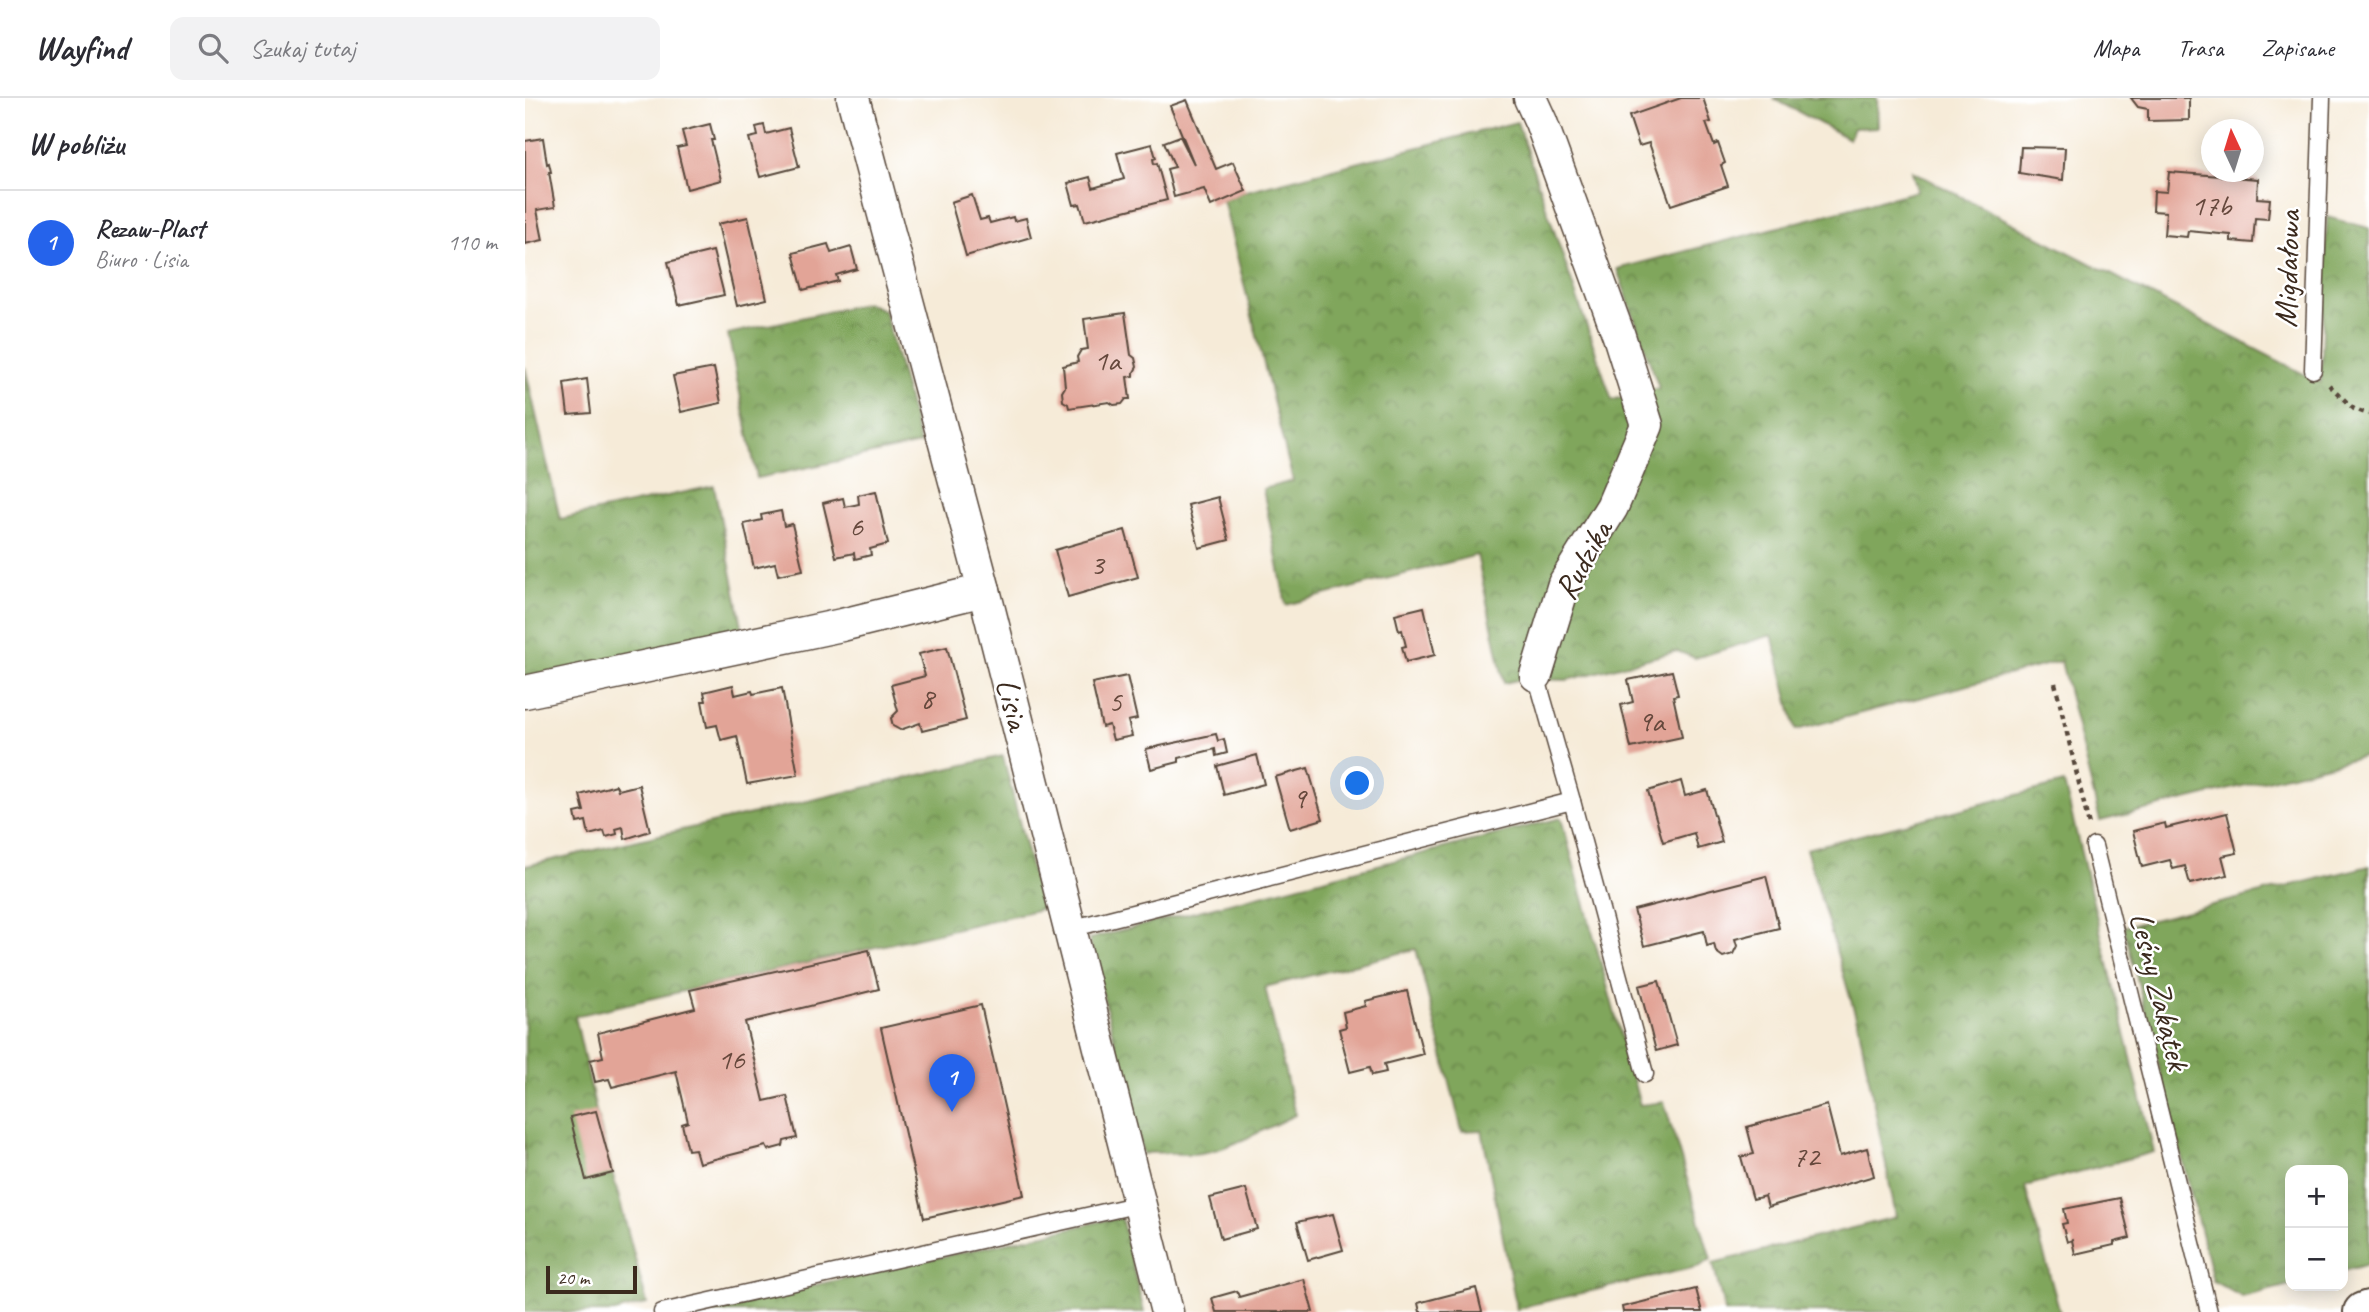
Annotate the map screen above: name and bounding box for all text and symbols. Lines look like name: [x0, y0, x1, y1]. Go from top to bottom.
search box: [170, 17, 660, 80]
text: Wayfind: [35, 27, 128, 69]
icon: search: [194, 29, 232, 67]
text: Szukaj tutaj: [250, 32, 356, 65]
text: Mapa: [2093, 33, 2139, 63]
text: Trasa: [2177, 33, 2223, 63]
text: Zapisane: [2261, 33, 2334, 63]
north arrow: [2201, 119, 2264, 182]
text: W pobliżu: [28, 125, 124, 163]
house number: 17b: [2191, 186, 2233, 224]
street label: Migdałowa: [2264, 208, 2310, 328]
text: Rezaw-Plast: [95, 212, 205, 245]
text: 1: [46, 228, 56, 257]
text: 110 m: [448, 228, 497, 257]
text: Biuro · Lisia: [95, 245, 188, 274]
house number: 1a: [1094, 341, 1122, 379]
house number: 6: [849, 507, 864, 545]
street label: Rudzika: [1544, 511, 1623, 607]
house number: 3: [1090, 545, 1106, 583]
street label: Lisia: [986, 674, 1040, 736]
house number: 8: [920, 679, 936, 717]
house number: 5: [1108, 682, 1123, 720]
house number: 9a: [1638, 702, 1666, 740]
your location: [1340, 766, 1374, 800]
house number: 9: [1292, 779, 1308, 817]
street label: Leśny Zakątek: [2120, 908, 2200, 1076]
house number: 16: [718, 1040, 746, 1078]
pin: 1: [929, 1054, 975, 1112]
house number: 72: [1793, 1137, 1822, 1175]
map controls: [2285, 1165, 2348, 1291]
button: +: [2285, 1165, 2348, 1228]
button: −: [2285, 1228, 2348, 1291]
scale bar: [546, 1263, 637, 1295]
text: 20 m: [557, 1266, 589, 1290]

